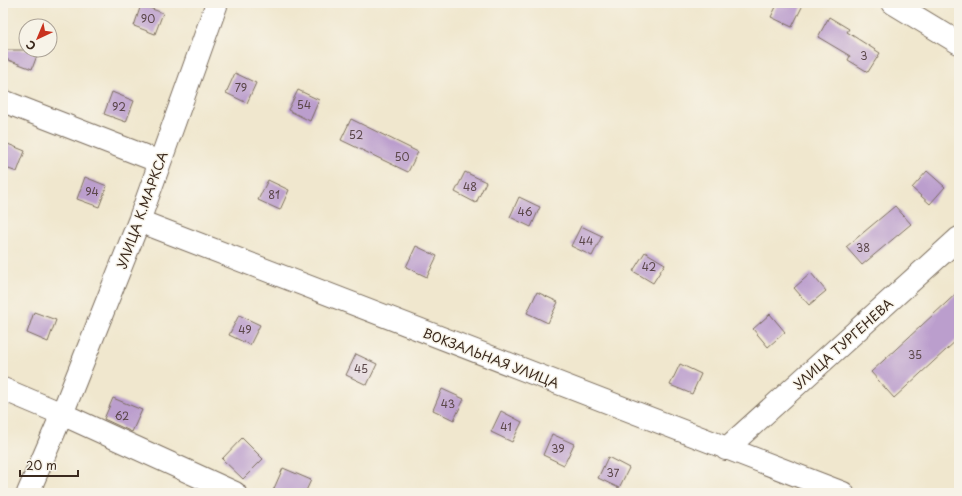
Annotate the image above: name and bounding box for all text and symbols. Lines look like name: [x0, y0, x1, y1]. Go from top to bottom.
house number: 90: [141, 10, 155, 27]
north arrow: [18, 18, 58, 58]
text: С: [22, 37, 40, 55]
house number: 3: [860, 47, 868, 64]
house number: 79: [235, 79, 247, 96]
house number: 54: [297, 96, 311, 113]
house number: 92: [112, 98, 126, 115]
house number: 52: [349, 126, 363, 143]
street label: УЛИЦА К.МАРКСА: [111, 148, 172, 271]
house number: 50: [394, 148, 410, 165]
house number: 48: [463, 178, 477, 195]
house number: 94: [85, 183, 99, 200]
house number: 81: [268, 186, 280, 203]
house number: 46: [518, 203, 533, 220]
house number: 44: [579, 232, 593, 249]
house number: 38: [856, 239, 870, 256]
house number: 42: [642, 258, 657, 275]
street label: УЛИЦА ТУРГЕНЕВА: [789, 294, 897, 394]
house number: 49: [238, 321, 252, 338]
street label: ВОКЗАЛЬНАЯ УЛИЦА: [420, 323, 562, 392]
house number: 35: [908, 346, 922, 363]
house number: 45: [354, 360, 368, 377]
house number: 43: [441, 395, 455, 412]
house number: 62: [115, 407, 129, 424]
house number: 41: [500, 418, 512, 435]
house number: 39: [551, 440, 565, 457]
scale bar: [20, 452, 78, 478]
text: 20 m: [26, 456, 57, 474]
house number: 37: [607, 464, 620, 481]

